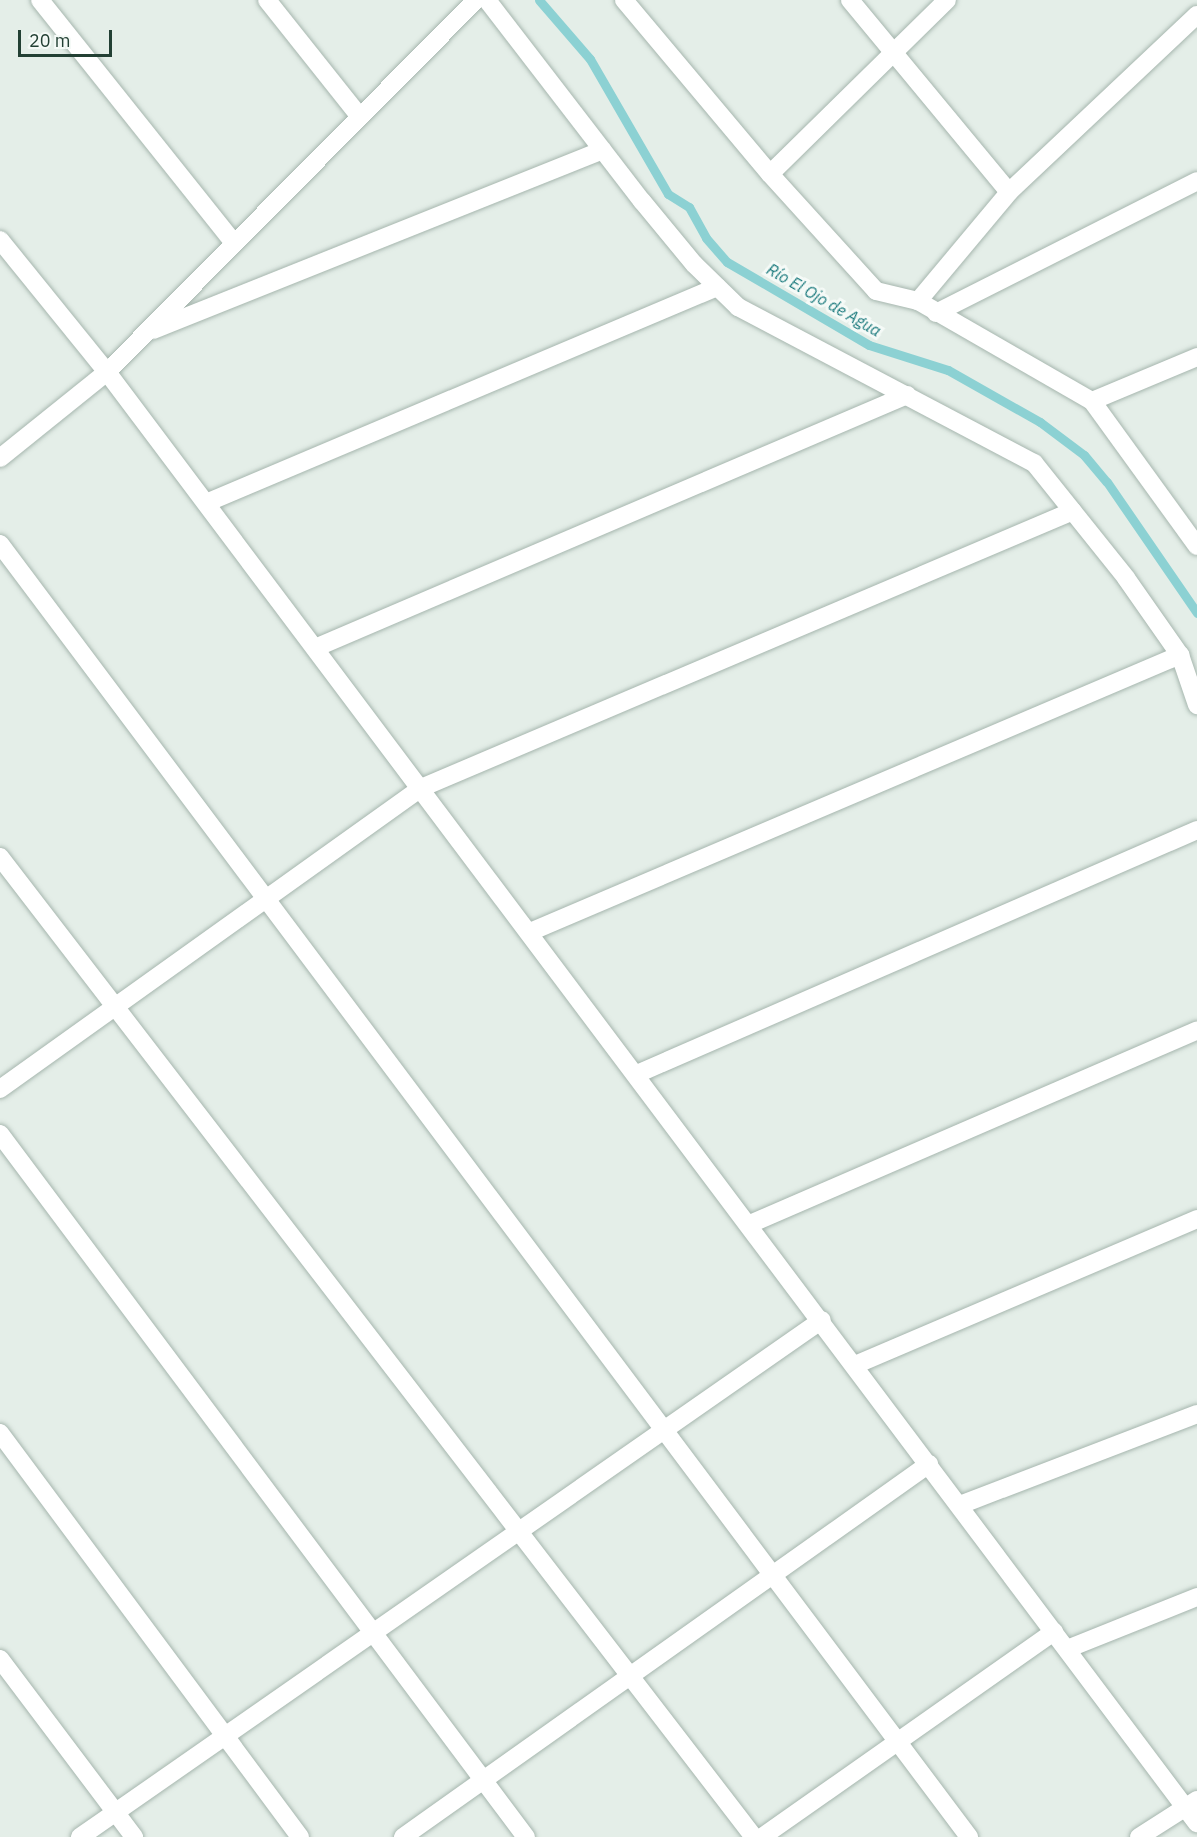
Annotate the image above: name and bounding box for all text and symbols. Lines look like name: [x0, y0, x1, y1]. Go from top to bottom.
scale bar: [21, 18, 116, 56]
text: 20 m: [29, 29, 71, 52]
water label: Río El Ojo de Agua: [763, 259, 885, 341]

